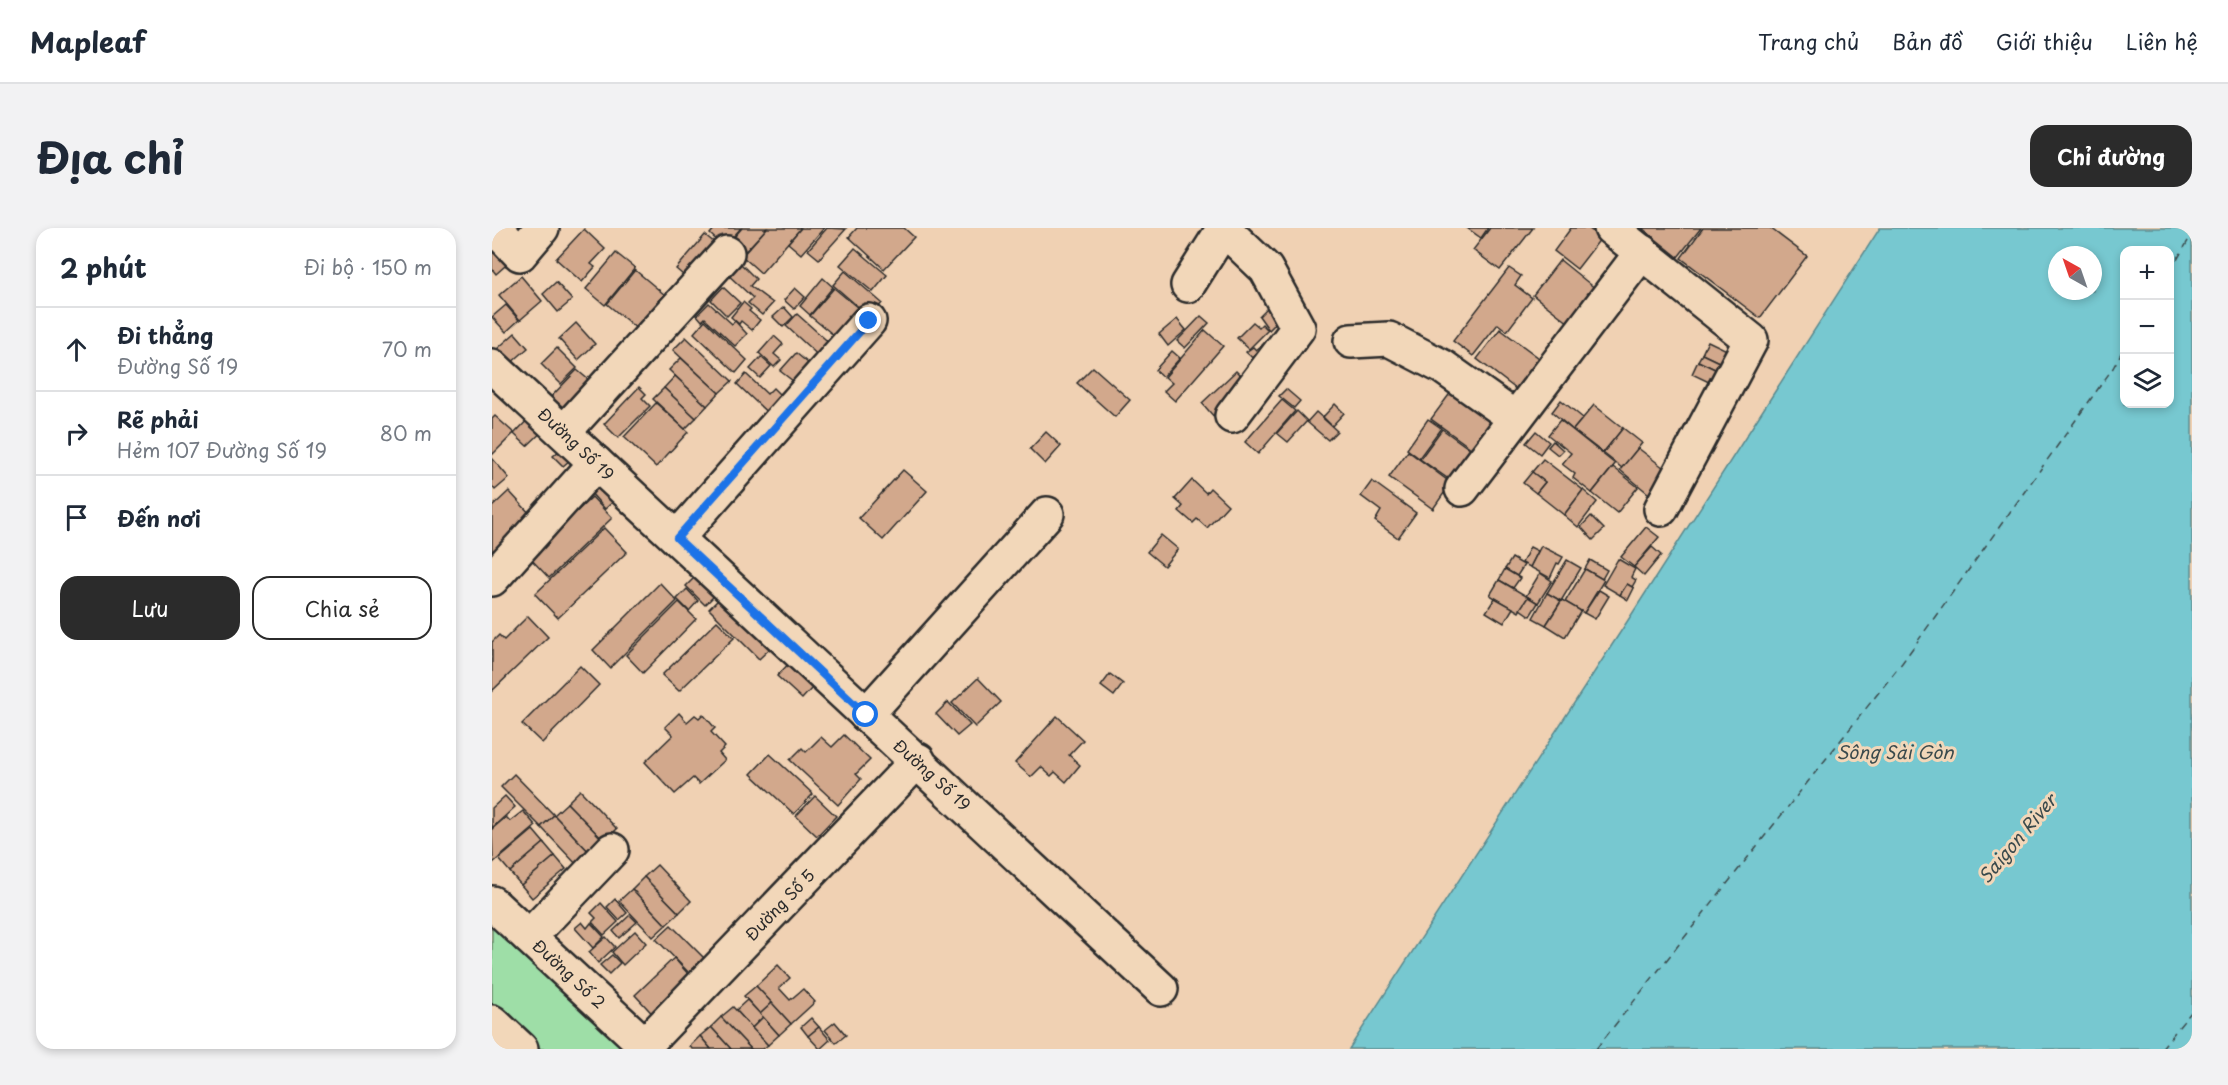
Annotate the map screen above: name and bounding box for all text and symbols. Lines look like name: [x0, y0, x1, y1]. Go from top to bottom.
text: Mapleaf: [30, 20, 146, 63]
text: Trang chủ: [1758, 25, 1859, 57]
text: Bản đồ: [1892, 25, 1963, 57]
text: Giới thiệu: [1996, 25, 2093, 57]
text: Liên hệ: [2126, 25, 2198, 57]
text: Địa chỉ: [36, 125, 184, 188]
button: Chỉ đường: [2030, 125, 2192, 187]
north arrow: [2048, 246, 2102, 300]
map controls: [2120, 246, 2174, 408]
button: +: [2120, 246, 2174, 300]
text: 2 phút: [60, 248, 147, 287]
text: Đi bộ · 150 m: [304, 252, 432, 282]
button: −: [2120, 300, 2174, 354]
route end: [855, 307, 881, 333]
text: Đi thẳng: [117, 318, 213, 351]
icon: ahead: [60, 333, 93, 366]
text: 70 m: [382, 334, 432, 364]
text: Đường Số 19: [117, 351, 238, 381]
button: layers: [2120, 354, 2174, 408]
street label: Đường Số 19: [533, 401, 620, 485]
text: Rẽ phải: [117, 402, 199, 435]
icon: right: [60, 417, 93, 450]
text: 80 m: [380, 418, 432, 448]
text: Hẻm 107 Đường Số 19: [117, 435, 327, 465]
icon: arrive: [60, 501, 93, 534]
text: Đến nơi: [117, 501, 201, 534]
button: Lưu: [60, 576, 240, 640]
button: Chia sẻ: [252, 576, 432, 640]
route start: [852, 701, 878, 727]
street label: Đường Số 19: [889, 733, 977, 816]
water label: Sông Sài Gòn: [1836, 738, 1954, 765]
water label: Saigon River: [1971, 785, 2064, 888]
street label: Đường Số 5: [739, 863, 820, 946]
street label: Đường Số 2: [528, 933, 612, 1014]

